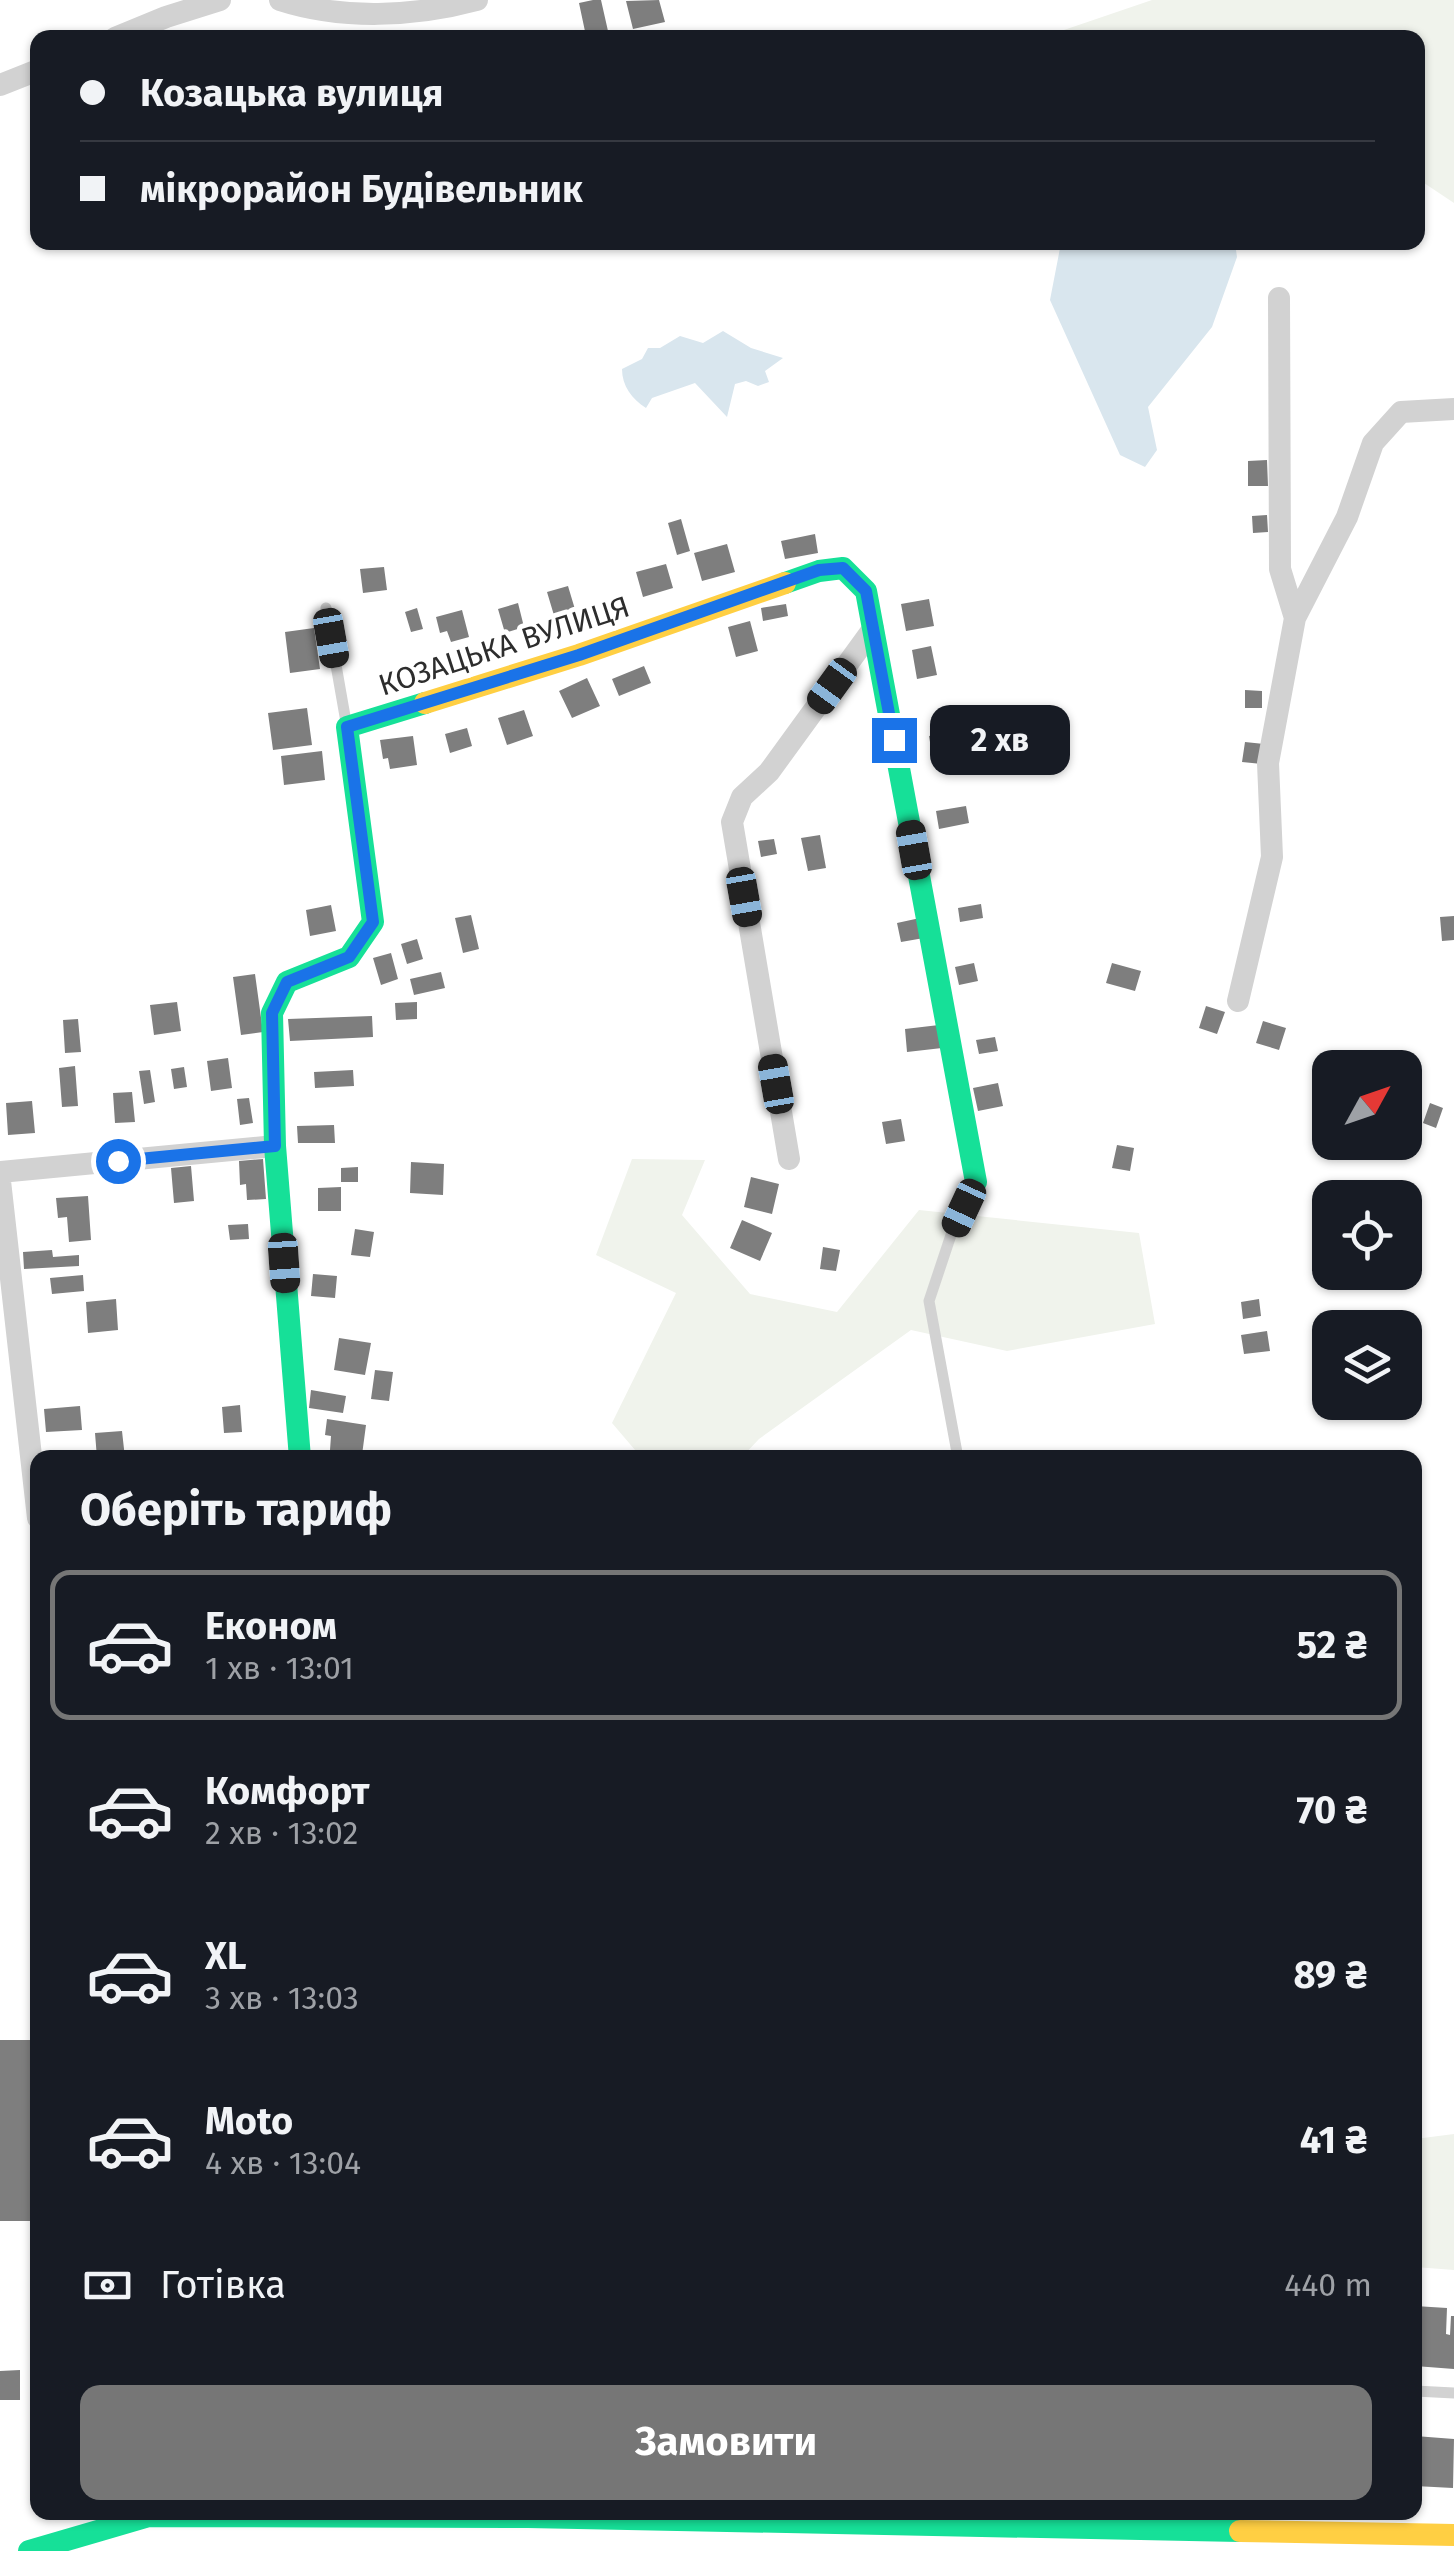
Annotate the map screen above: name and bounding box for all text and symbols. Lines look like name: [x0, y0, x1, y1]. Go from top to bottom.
text: Козацька вулиця: [140, 70, 443, 116]
text: мікрорайон Будівельник: [140, 166, 583, 212]
street label: КОЗАЦЬКА ВУЛИЦЯ: [374, 588, 634, 704]
car: [311, 606, 351, 670]
car: [802, 653, 862, 719]
callout: 2 хв: [929, 705, 1069, 775]
route end: [872, 718, 917, 763]
text: 2 хв: [971, 721, 1029, 759]
car: [894, 818, 934, 882]
car: [724, 865, 764, 929]
north arrow: [1312, 1050, 1422, 1160]
map controls: [1312, 1050, 1422, 1420]
car: [756, 1052, 796, 1116]
route start: [96, 1139, 141, 1184]
car: [938, 1174, 990, 1242]
button: locate: [1312, 1180, 1422, 1290]
car: [267, 1232, 301, 1294]
button: layers: [1312, 1310, 1422, 1420]
text: Оберіть тариф: [80, 1483, 392, 1537]
icon: car: [85, 1600, 175, 1690]
text: Економ: [205, 1603, 337, 1649]
text: 52 ₴: [1297, 1622, 1367, 1668]
text: 1 хв · 13:01: [205, 1649, 354, 1687]
icon: car: [85, 1765, 175, 1855]
text: Комфорт: [205, 1768, 369, 1814]
text: 70 ₴: [1297, 1787, 1367, 1833]
text: 2 хв · 13:02: [205, 1814, 358, 1852]
icon: car: [85, 1930, 175, 2020]
text: XL: [205, 1933, 247, 1979]
text: 89 ₴: [1293, 1952, 1367, 1998]
text: 3 хв · 13:03: [205, 1979, 359, 2017]
icon: car: [85, 2095, 175, 2185]
text: Moto: [205, 2098, 293, 2144]
text: 41 ₴: [1300, 2117, 1367, 2163]
text: 4 хв · 13:04: [205, 2144, 361, 2182]
icon: cash: [80, 2258, 135, 2313]
text: Готівка: [160, 2262, 286, 2308]
text: 440 m: [1284, 2266, 1372, 2304]
button: Замовити: [80, 2385, 1372, 2500]

